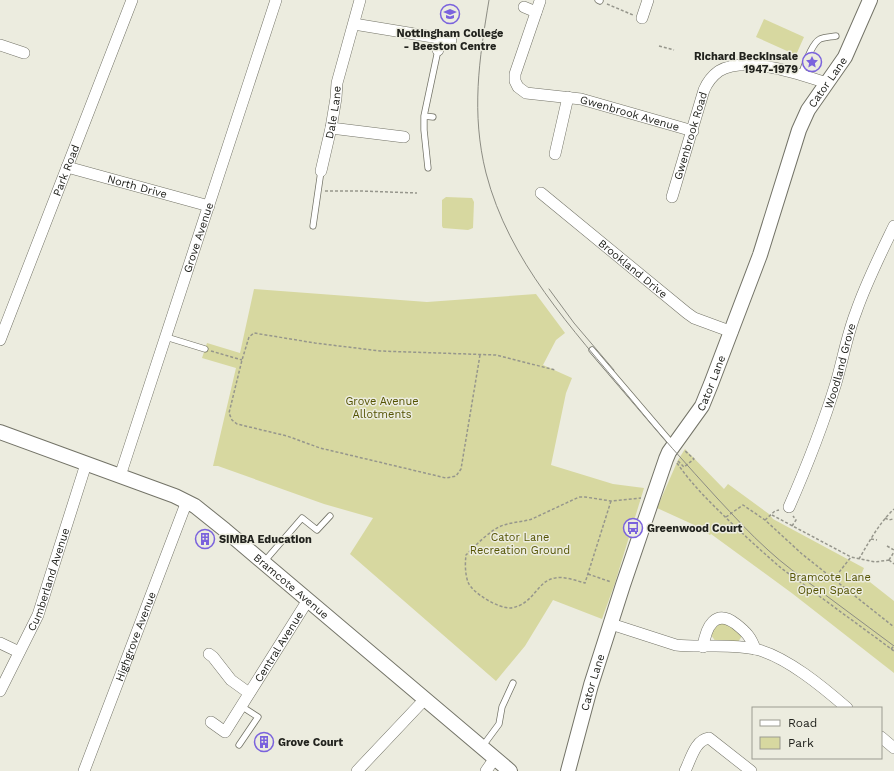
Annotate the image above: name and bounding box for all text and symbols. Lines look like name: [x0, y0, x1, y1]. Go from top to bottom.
school or university icon: Nottingham College - Beeston Centre: [439, 3, 461, 25]
place label: Nottingham College - Beeston Centre: [397, 27, 503, 53]
place label: Richard Beckinsale 1947-1979: [694, 50, 798, 76]
place icon: Richard Beckinsale 1947-1979: [801, 51, 823, 73]
street label: Cator Lane: [805, 54, 850, 110]
street label: Dale Lane: [322, 85, 343, 140]
street label: Gwenbrook Road: [671, 90, 710, 181]
street label: Gwenbrook Avenue: [579, 93, 681, 133]
street label: Park Road: [50, 143, 82, 198]
street label: North Drive: [106, 172, 169, 201]
street label: Grove Avenue: [181, 201, 216, 274]
street label: Brookland Drive: [596, 236, 670, 301]
street label: Woodland Grove: [822, 322, 858, 411]
street label: Cator Lane: [694, 353, 728, 414]
park label: Grove Avenue Allotments: [345, 395, 419, 421]
bus stop icon: Greenwood Court: [622, 517, 644, 539]
place label: Greenwood Court: [647, 522, 743, 535]
street label: Cumberland Avenue: [25, 526, 72, 633]
building icon: SIMBA Education: [194, 528, 216, 550]
park label: Cator Lane Recreation Ground: [470, 531, 570, 557]
place label: SIMBA Education: [219, 533, 312, 546]
street label: Bramcote Avenue: [251, 551, 332, 621]
park label: Bramcote Lane Open Space: [789, 571, 871, 597]
street label: Highgrove Avenue: [112, 590, 158, 683]
street label: Central Avenue: [252, 609, 306, 684]
street label: Cator Lane: [578, 652, 607, 712]
legend: [752, 707, 882, 759]
text: Road: [788, 716, 817, 730]
building icon: Grove Court: [253, 731, 275, 753]
place label: Grove Court: [278, 736, 343, 749]
text: Park: [788, 736, 814, 750]

